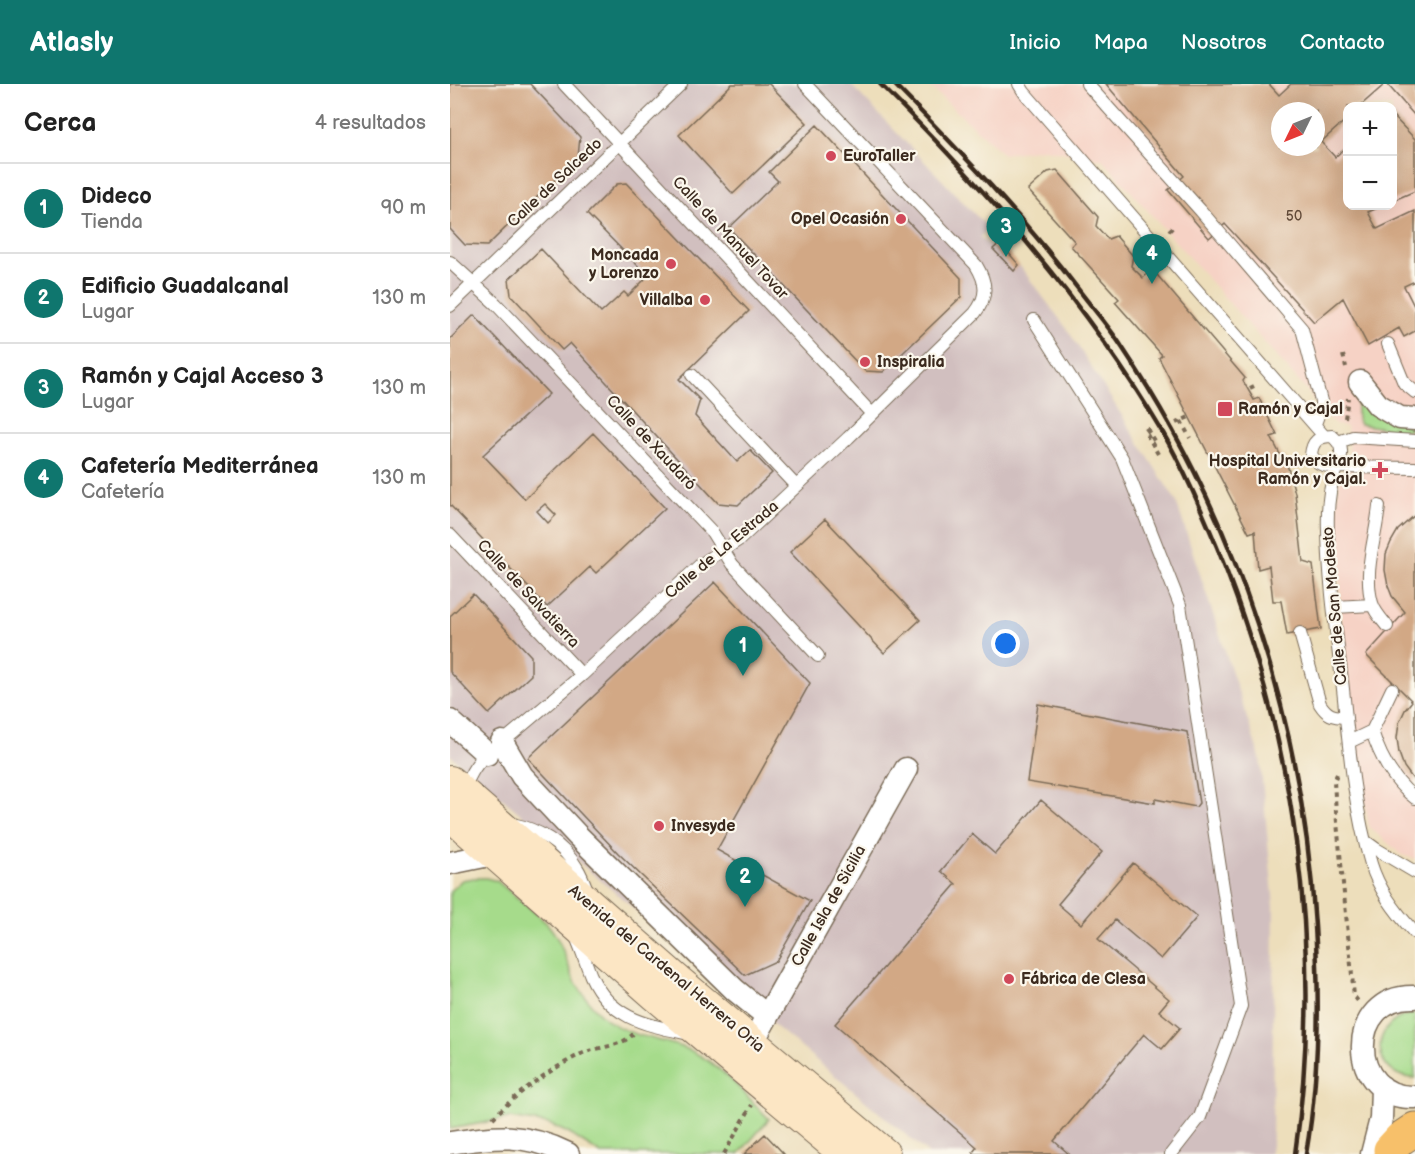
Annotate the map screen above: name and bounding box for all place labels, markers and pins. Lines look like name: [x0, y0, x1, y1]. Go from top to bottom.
place label: EuroTaller: [843, 147, 916, 166]
marker: EuroTaller: [824, 149, 838, 163]
pin: 3: [986, 208, 1026, 257]
place label: Opel Ocasión: [791, 210, 889, 229]
marker: Opel Ocasión: [894, 212, 908, 226]
pin: 4: [1132, 234, 1172, 284]
place label: Moncada y Lorenzo: [589, 246, 659, 283]
marker: Moncada y Lorenzo: [664, 257, 678, 271]
place label: Villalba: [640, 291, 693, 310]
marker: Villalba: [698, 293, 712, 307]
place label: Inspiralia: [877, 353, 945, 372]
marker: Inspiralia: [858, 355, 872, 369]
marker: Ramón y Cajal: [1216, 400, 1234, 418]
place label: Ramón y Cajal: [1238, 400, 1343, 419]
place label: Hospital Universitario Ramón y Cajal.: [1209, 452, 1366, 489]
marker: Hospital Universitario Ramón y Cajal.: [1371, 461, 1389, 479]
pin: 1: [724, 626, 762, 676]
place label: Invesyde: [671, 817, 735, 836]
marker: Invesyde: [652, 819, 666, 833]
pin: 2: [726, 858, 764, 907]
place label: Fábrica de Clesa: [1021, 970, 1146, 989]
marker: Fábrica de Clesa: [1002, 972, 1016, 986]

